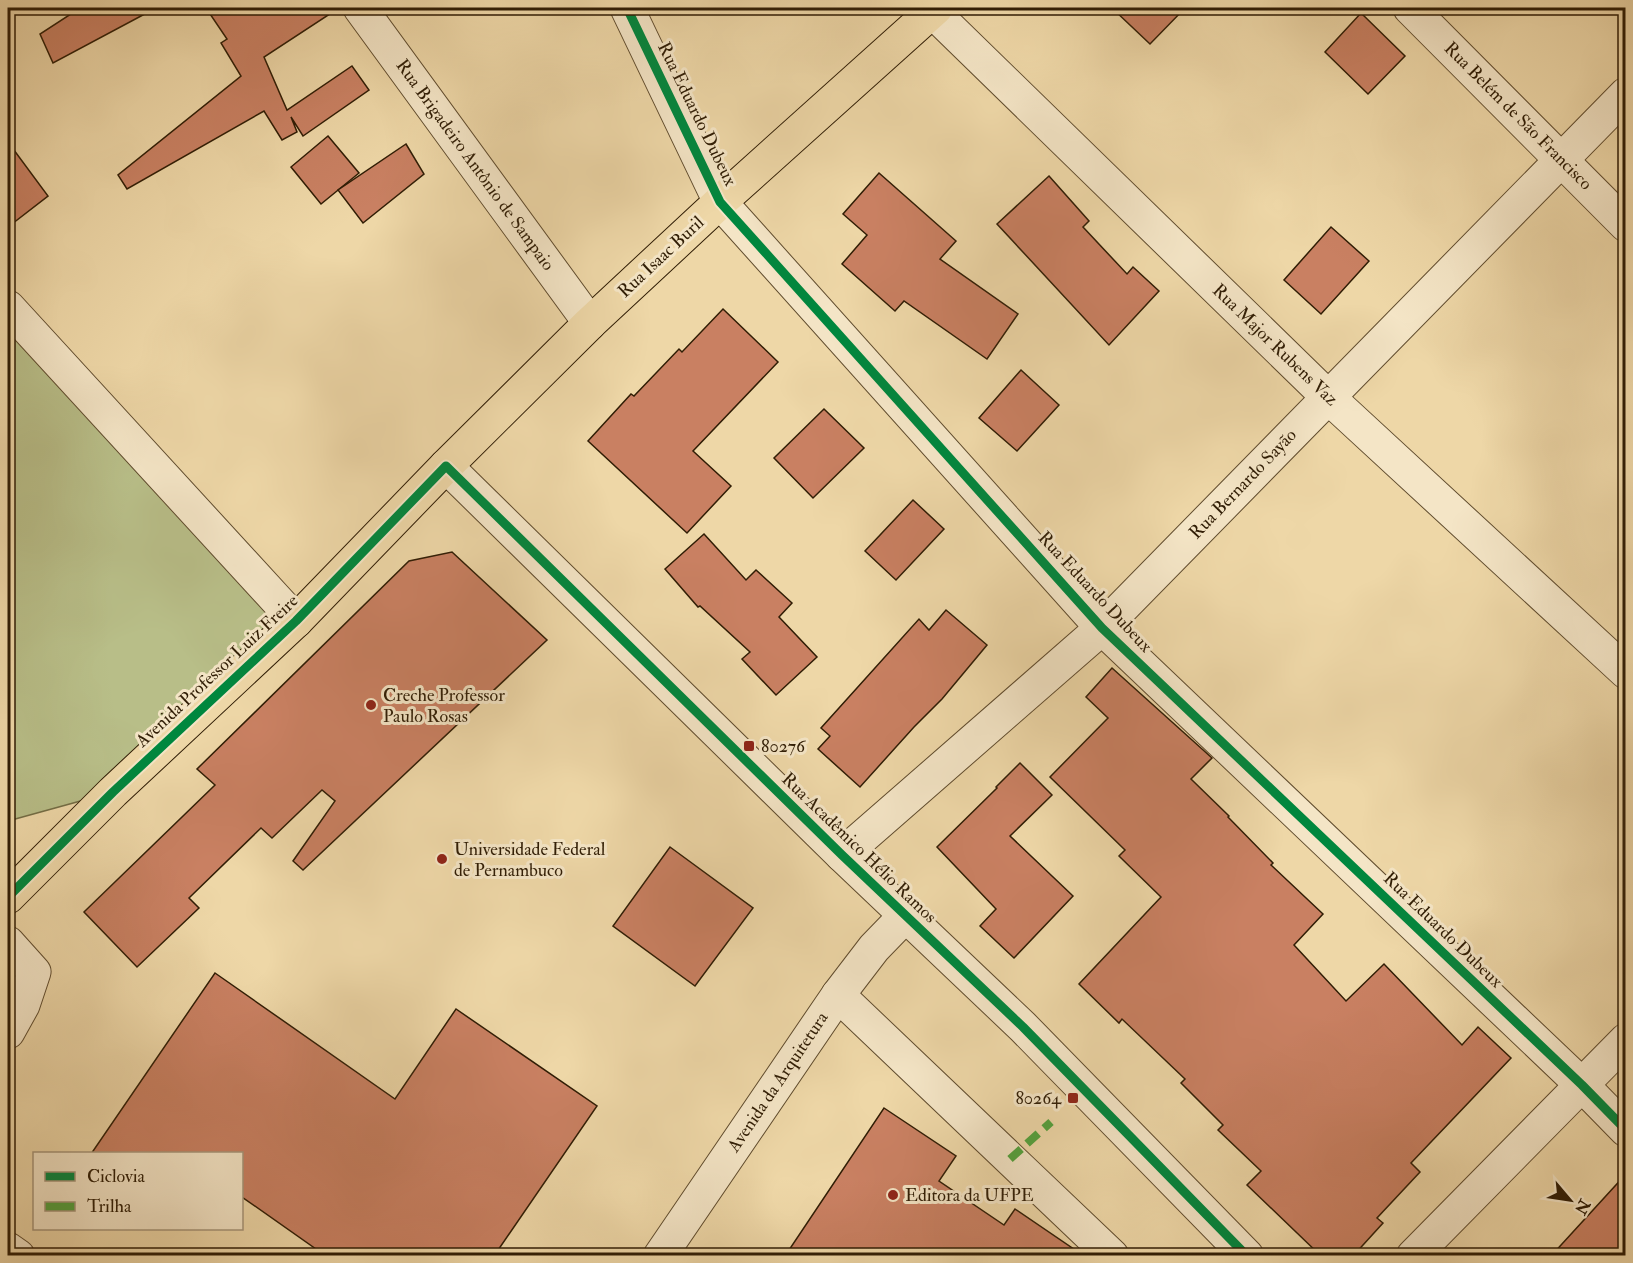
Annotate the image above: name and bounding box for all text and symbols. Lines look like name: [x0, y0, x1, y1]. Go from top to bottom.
street label: Rua Belém de São Francisco: [1439, 37, 1597, 195]
street label: Rua Eduardo Dubeux: [652, 38, 742, 190]
street label: Rua Brigadeiro Antônio de Sampaio: [391, 55, 560, 275]
street label: Rua Isaac Buril: [613, 211, 709, 303]
street label: Rua Major Rubens Vaz: [1207, 279, 1343, 411]
street label: Rua Bernardo Sayão: [1184, 424, 1302, 544]
street label: Rua Eduardo Dubeux: [1033, 527, 1157, 657]
street label: Avenida Professor Luiz Freire: [130, 589, 304, 753]
place label: Creche Professor Paulo Rosas: [383, 684, 505, 728]
marker: Creche Professor Paulo Rosas: [364, 698, 378, 712]
place label: 80276: [761, 735, 806, 758]
marker: 80276: [742, 739, 756, 753]
street label: Rua Acadêmico Hélio Ramos: [777, 768, 941, 928]
place label: Universidade Federal de Pernambuco: [454, 838, 606, 882]
marker: Universidade Federal de Pernambuco: [435, 852, 449, 866]
street label: Rua Eduardo Dubeux: [1378, 867, 1508, 993]
street label: Avenida da Arquitetura: [722, 1007, 834, 1157]
place label: 80264: [1015, 1087, 1062, 1110]
marker: 80264: [1066, 1091, 1080, 1105]
legend: [33, 1152, 243, 1230]
text: Ciclovia: [87, 1165, 146, 1188]
north arrow: [1540, 1170, 1600, 1230]
place label: Editora da UFPE: [905, 1184, 1034, 1207]
marker: Editora da UFPE: [886, 1188, 900, 1202]
text: Trilha: [87, 1195, 132, 1218]
text: N: [1570, 1195, 1595, 1218]

